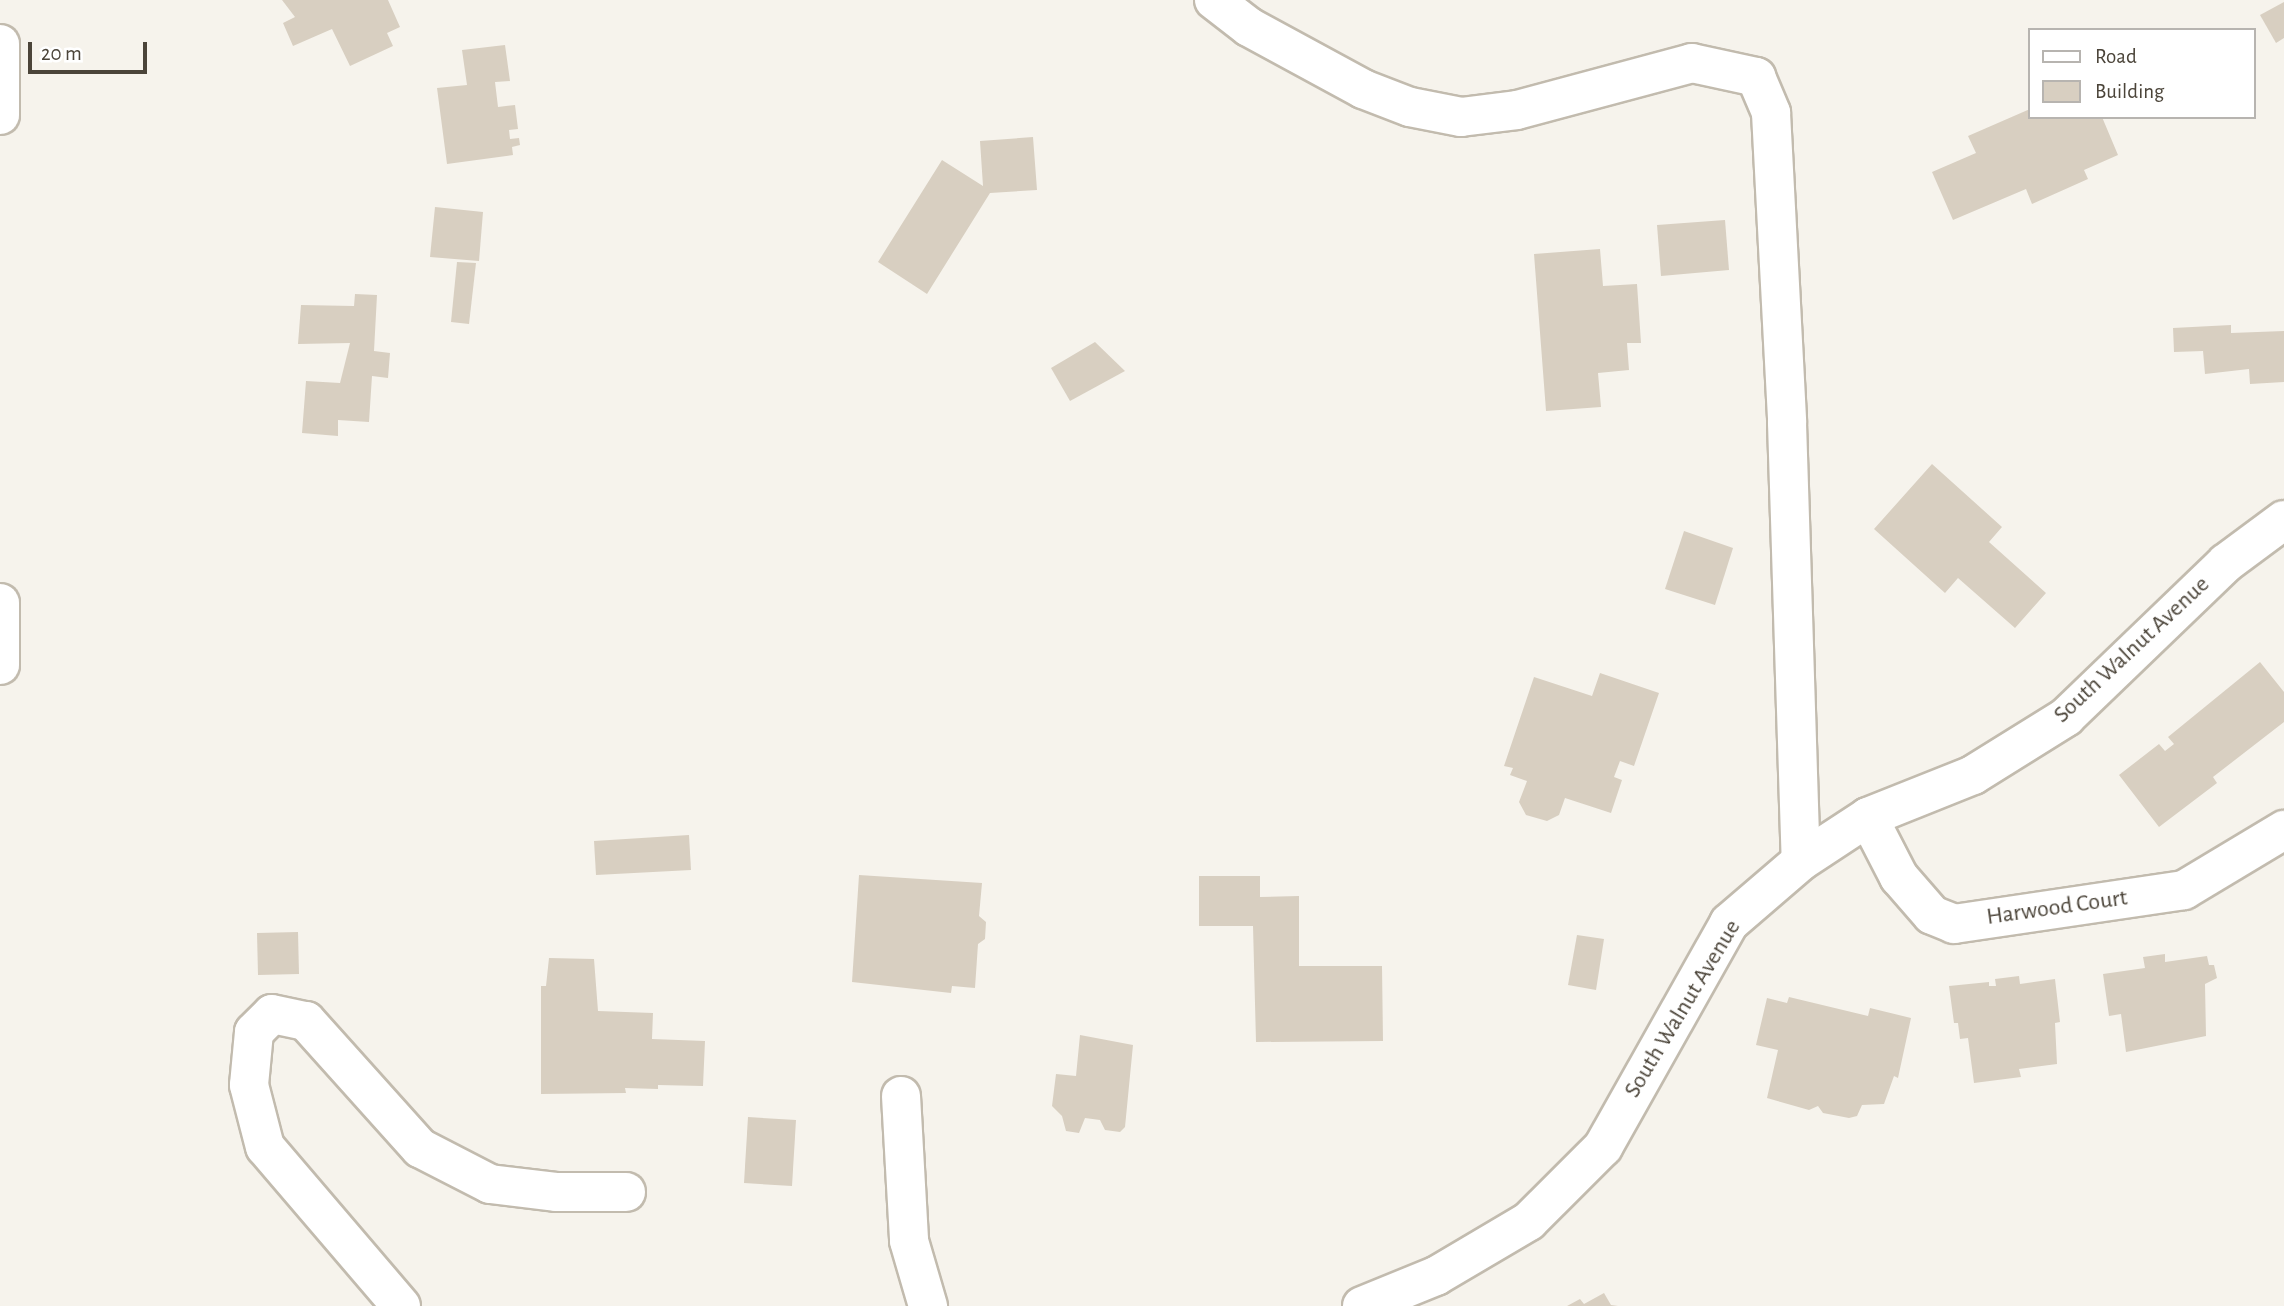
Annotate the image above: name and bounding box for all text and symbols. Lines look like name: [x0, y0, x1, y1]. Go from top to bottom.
scale bar: [32, 28, 150, 72]
legend: [2028, 28, 2256, 119]
text: 20 m: [41, 43, 82, 64]
text: Road: [2095, 46, 2137, 67]
text: Building: [2095, 81, 2164, 102]
street label: South Walnut Avenue: [2048, 570, 2216, 730]
street label: Harwood Court: [1985, 884, 2129, 932]
street label: South Walnut Avenue: [1619, 915, 1747, 1103]

